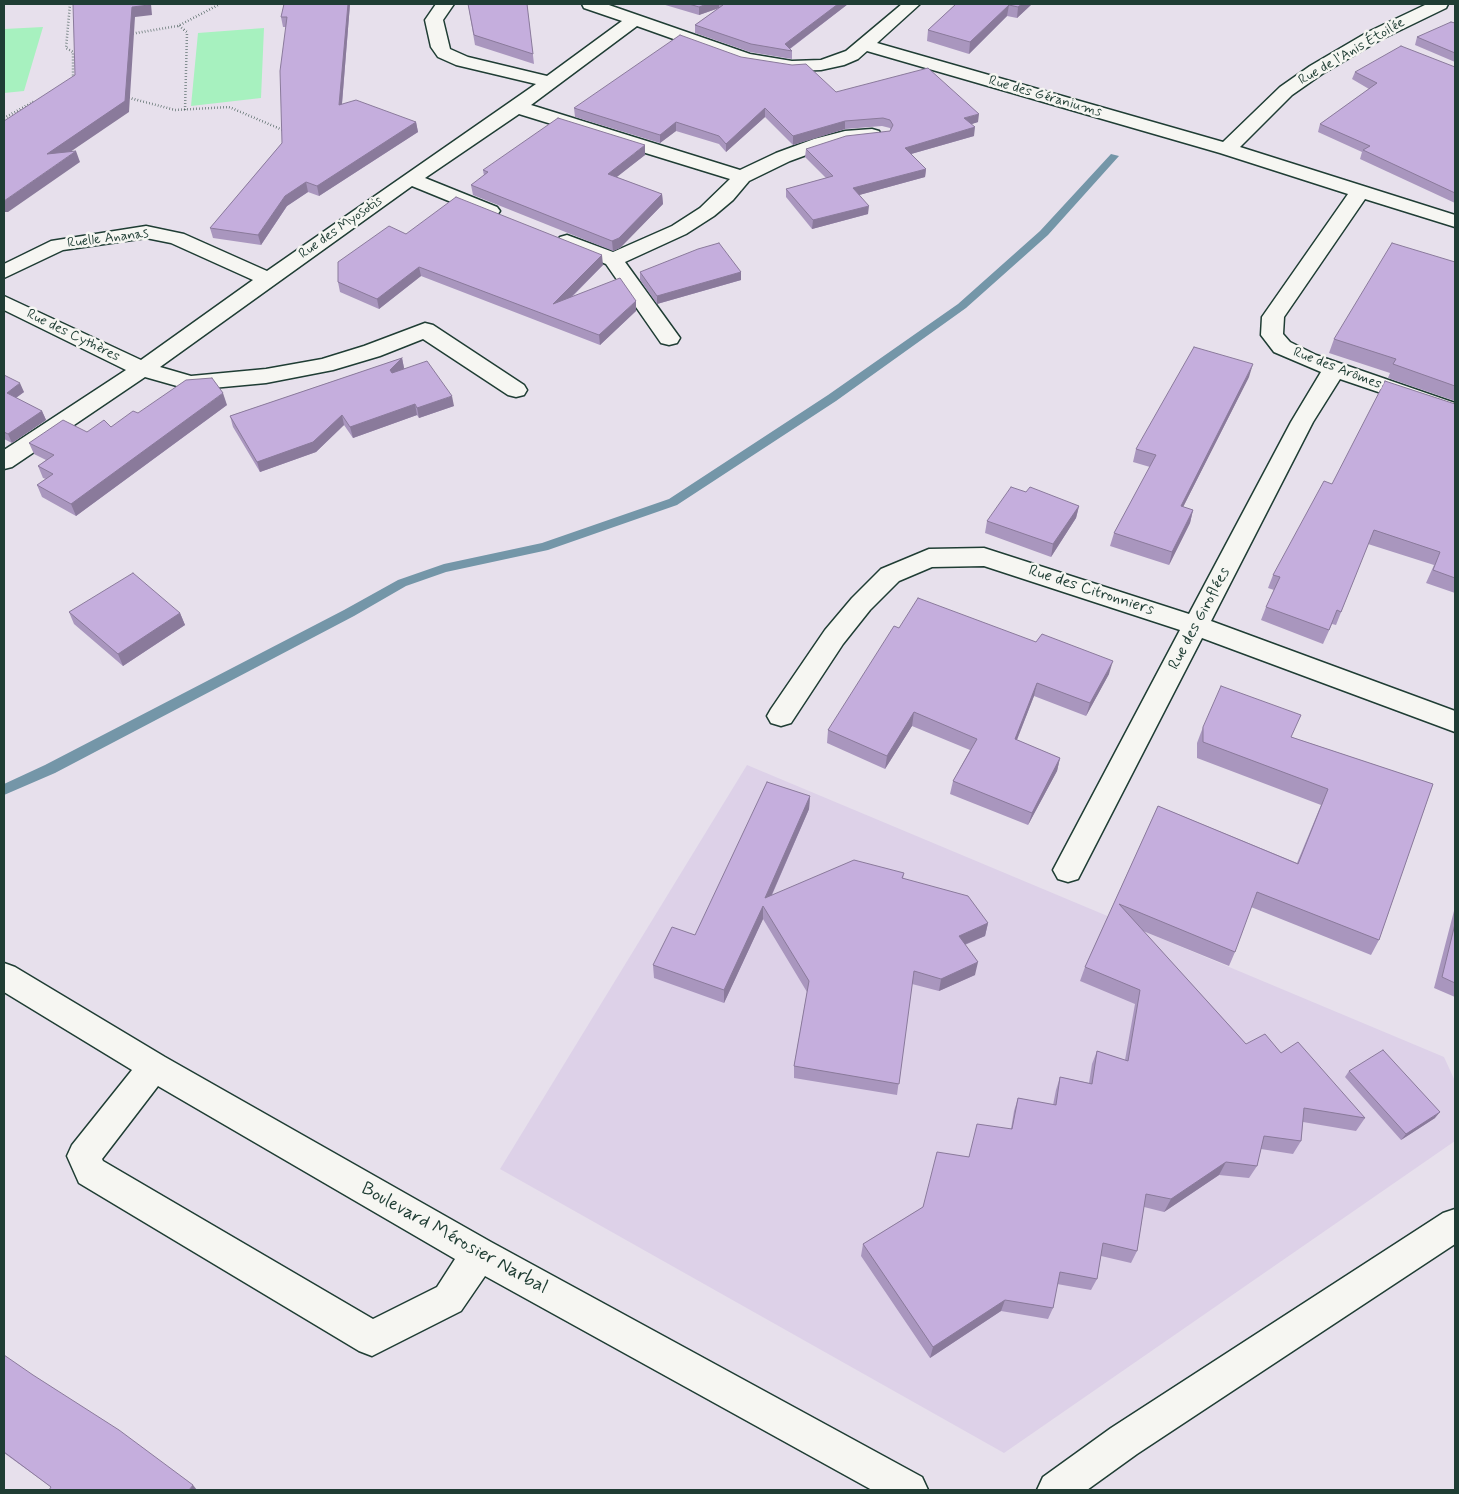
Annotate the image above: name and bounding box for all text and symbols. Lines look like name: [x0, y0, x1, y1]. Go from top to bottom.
street label: Rue de l'Anis Étoilée: [1296, 15, 1408, 89]
street label: Rue des Géraniums: [987, 73, 1103, 121]
street label: Rue des Myosotis: [296, 193, 386, 263]
street label: Ruelle Ananas: [66, 226, 150, 252]
street label: Rue des Cythères: [24, 306, 122, 366]
street label: Rue des Arômes: [1290, 344, 1384, 394]
street label: Rue des Citronniers: [1026, 562, 1156, 620]
street label: Rue des Giroflées: [1165, 564, 1235, 674]
street label: Boulevard Mérosier Narbal: [357, 1178, 551, 1300]

